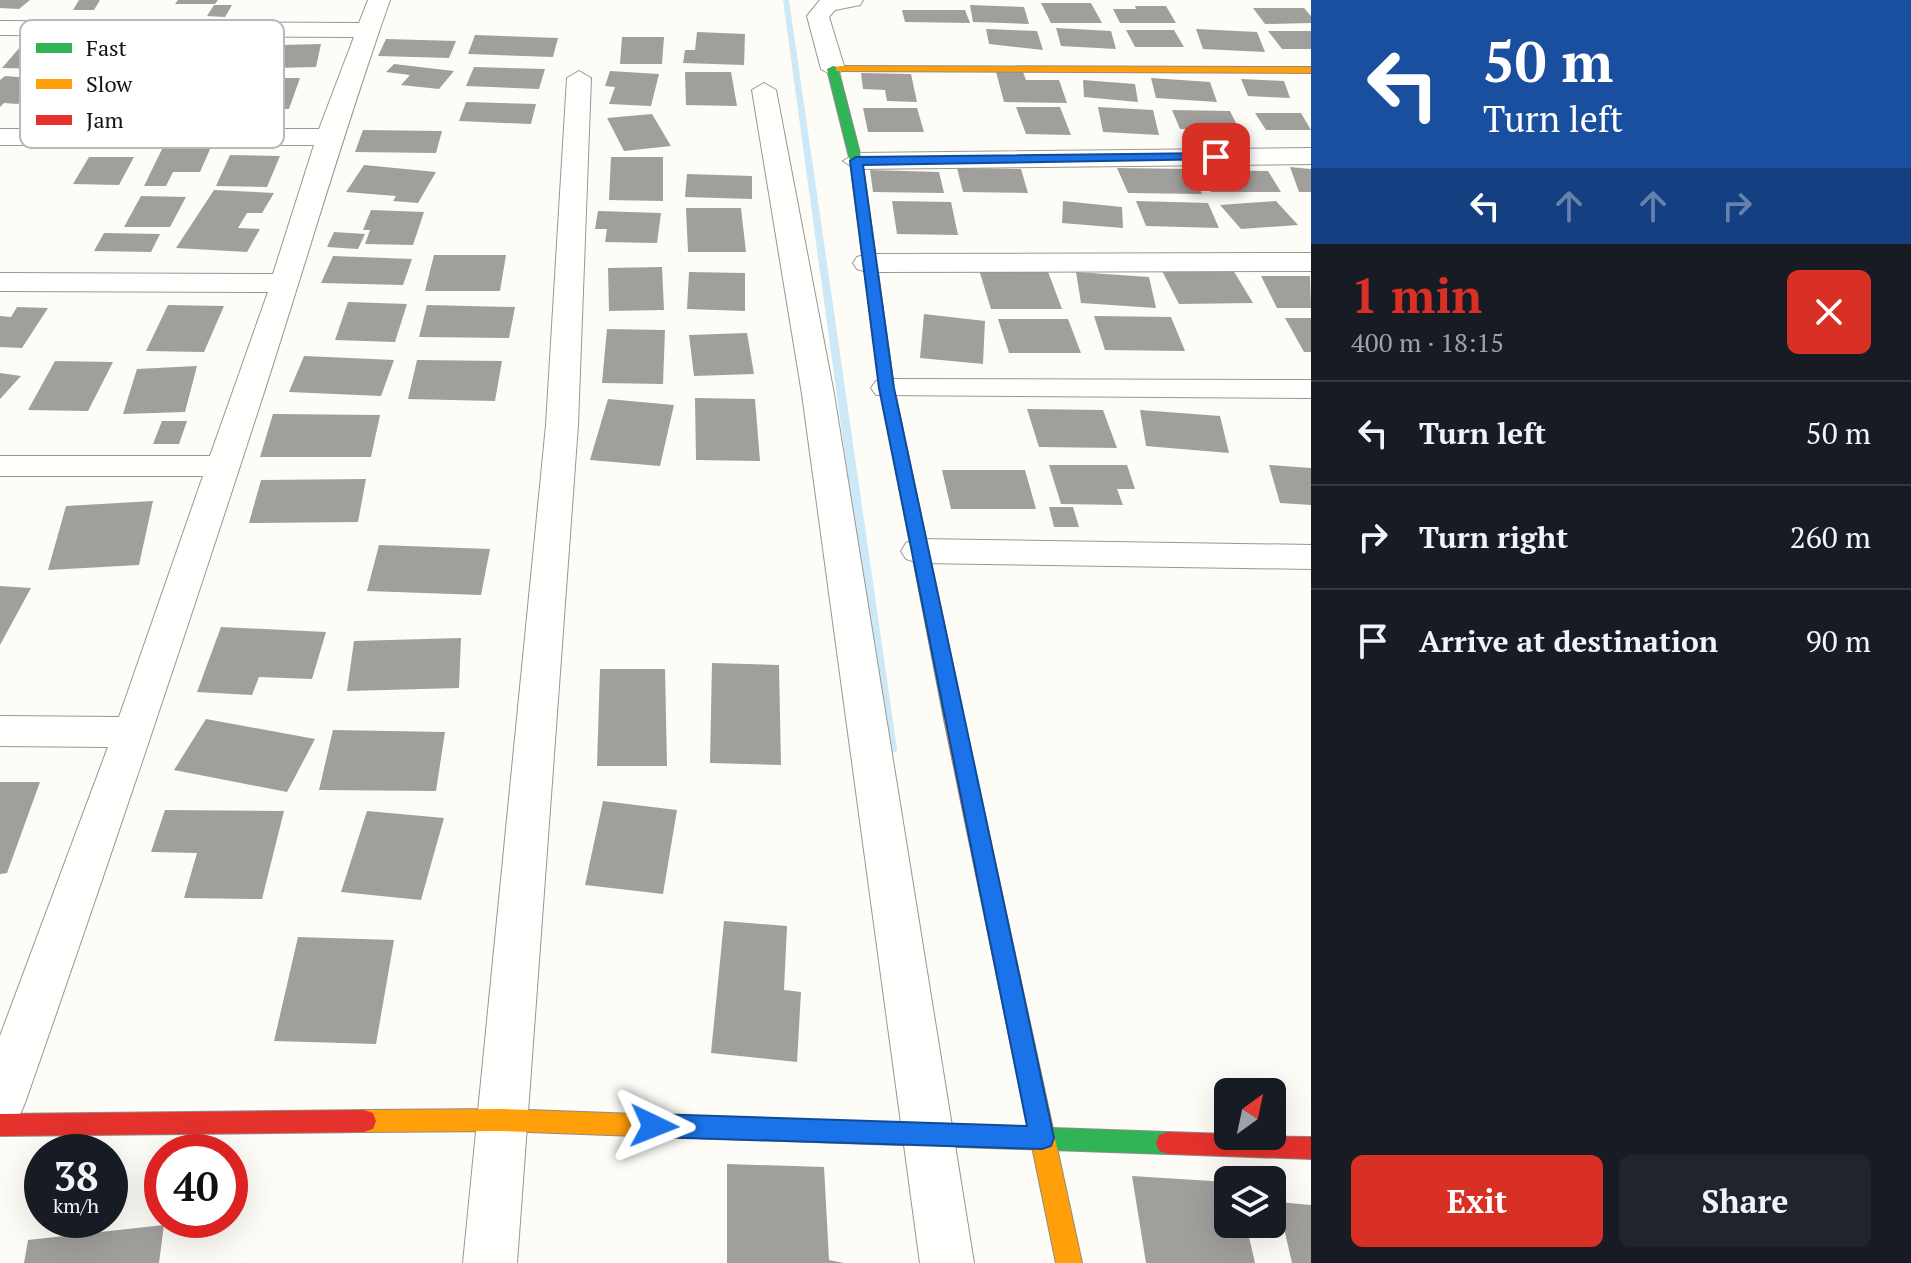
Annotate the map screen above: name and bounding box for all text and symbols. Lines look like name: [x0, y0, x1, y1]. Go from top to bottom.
legend: [20, 20, 284, 148]
text: 50 m: [1483, 24, 1613, 98]
icon: left: [1351, 32, 1455, 136]
text: Fast: [86, 33, 127, 62]
text: Slow: [86, 69, 133, 98]
text: Turn left: [1483, 95, 1623, 142]
text: Jam: [86, 105, 124, 134]
pin: [1182, 123, 1250, 191]
icon: arrive: [1194, 135, 1238, 179]
icon: left: [1463, 184, 1507, 228]
icon: ahead: [1547, 184, 1591, 228]
icon: ahead: [1631, 184, 1675, 228]
icon: right: [1715, 184, 1759, 228]
text: 1 min: [1351, 263, 1482, 327]
button: close: [1787, 270, 1871, 354]
text: 400 m · 18:15: [1351, 325, 1504, 359]
icon: left: [1351, 411, 1395, 455]
text: Turn left: [1419, 413, 1546, 453]
text: 50 m: [1806, 413, 1871, 453]
icon: right: [1351, 515, 1395, 559]
text: Turn right: [1419, 517, 1568, 557]
text: 260 m: [1790, 517, 1871, 557]
icon: arrive: [1351, 619, 1395, 663]
text: Arrive at destination: [1419, 621, 1718, 661]
text: 90 m: [1806, 621, 1871, 661]
north arrow: [1214, 1078, 1286, 1150]
map controls: [1214, 1078, 1286, 1238]
position arrow: [612, 1084, 696, 1168]
speed limit sign: 40: [144, 1134, 248, 1238]
text: 38: [53, 1149, 99, 1202]
button: Exit: [1351, 1155, 1603, 1247]
button: Share: [1619, 1155, 1871, 1247]
button: layers: [1214, 1166, 1286, 1238]
text: km/h: [53, 1192, 99, 1219]

